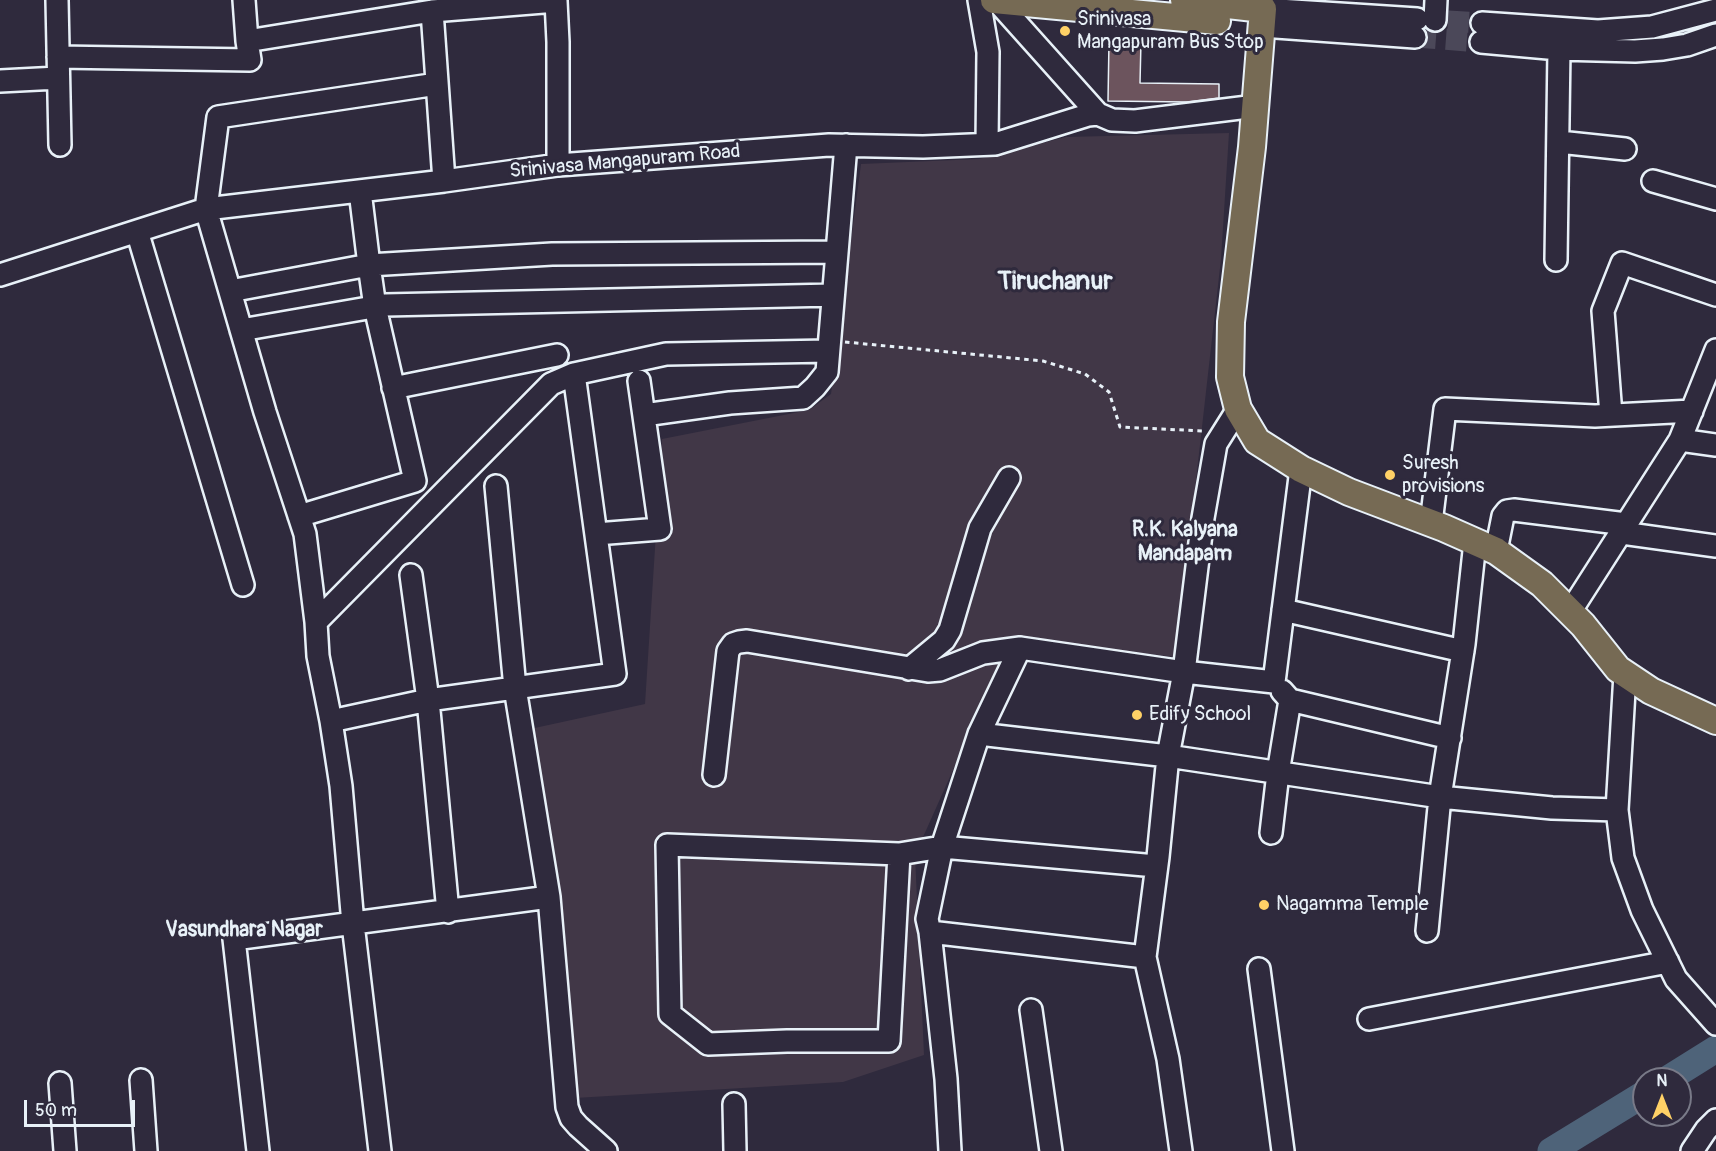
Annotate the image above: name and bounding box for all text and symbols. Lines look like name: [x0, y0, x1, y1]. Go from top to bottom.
place label: Srinivasa Mangapuram Bus Stop: [1077, 8, 1264, 55]
marker: Srinivasa Mangapuram Bus Stop: [1058, 24, 1072, 38]
street label: Srinivasa Mangapuram Road: [509, 140, 741, 184]
district label: Tiruchanur: [997, 266, 1113, 298]
place label: Suresh provisions: [1402, 452, 1484, 499]
marker: Suresh provisions: [1383, 468, 1397, 482]
district label: R.K. Kalyana Mandapam: [1132, 518, 1238, 568]
place label: Edify School: [1149, 703, 1251, 727]
marker: Edify School: [1130, 708, 1144, 722]
place label: Nagamma Temple: [1276, 893, 1429, 917]
marker: Nagamma Temple: [1257, 898, 1271, 912]
district label: Vasundhara Nagar: [165, 918, 323, 944]
north arrow: [1632, 1067, 1692, 1127]
text: N: [1657, 1071, 1667, 1091]
scale bar: [27, 1088, 138, 1126]
text: 50 m: [35, 1099, 77, 1122]

